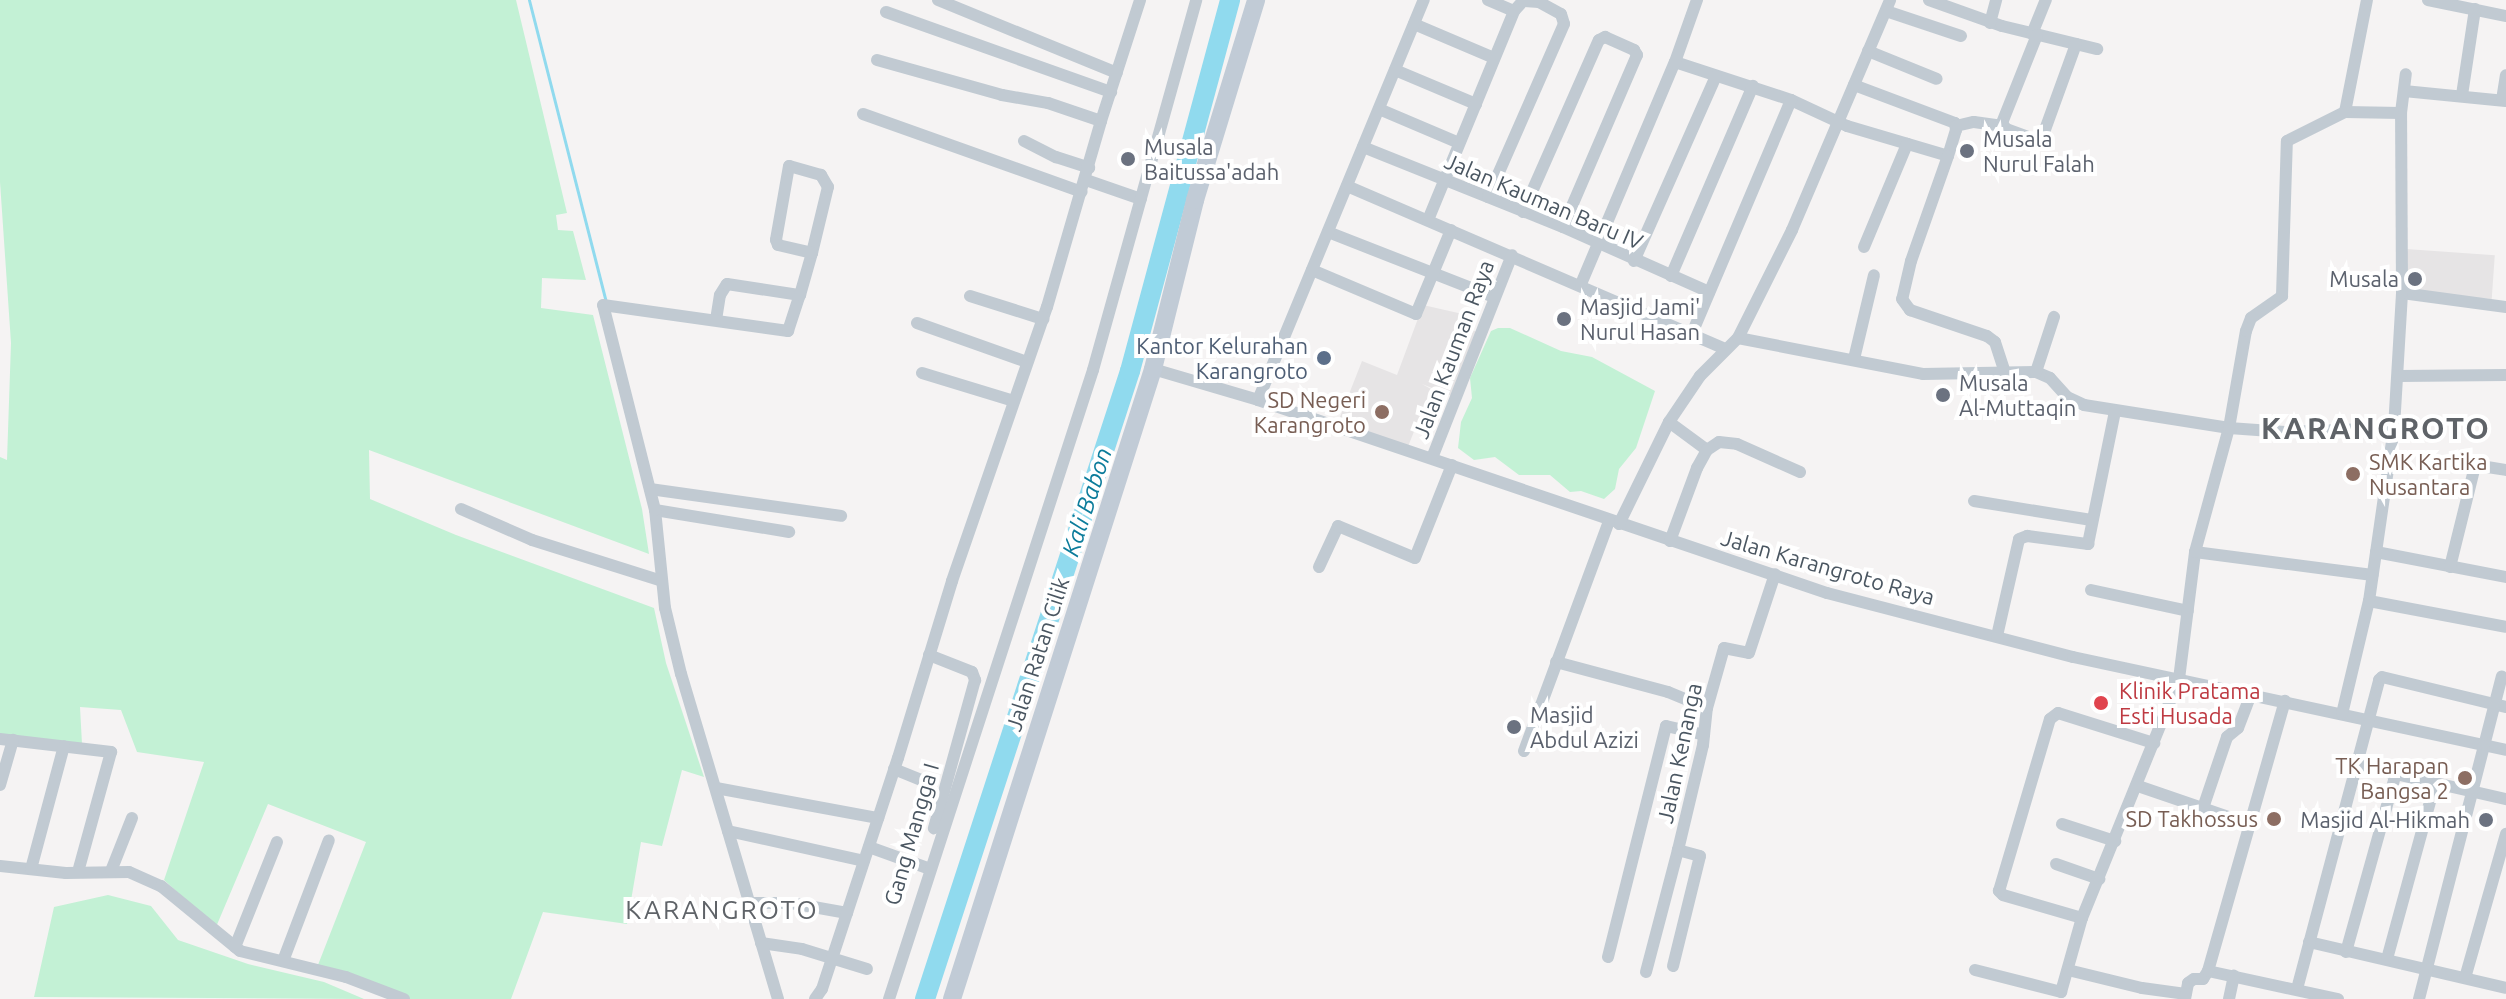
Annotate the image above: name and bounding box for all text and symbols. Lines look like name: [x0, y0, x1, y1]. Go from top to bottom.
place label: Musala Nurul Falah: [1983, 125, 2095, 176]
place label: Musala Baitussa'adah: [1144, 133, 1279, 184]
marker: Musala Nurul Falah: [1958, 142, 1976, 160]
street label: Jalan Kauman Baru IV: [1441, 147, 1647, 255]
marker: Musala Baitussa'adah: [1119, 150, 1137, 168]
street label: Jalan Kauman Raya: [1407, 256, 1499, 442]
place label: Musala: [2329, 266, 2399, 292]
marker: Musala: [2406, 270, 2424, 288]
place label: Masjid Jami' Nurul Hasan: [1580, 293, 1700, 344]
marker: Masjid Jami' Nurul Hasan: [1555, 310, 1573, 328]
place label: Kantor Kelurahan Karangroto: [1136, 332, 1308, 384]
marker: Kantor Kelurahan Karangroto: [1315, 349, 1333, 367]
place label: Musala Al-Muttaqin: [1959, 369, 2076, 420]
place label: SD Negeri Karangroto: [1254, 386, 1366, 438]
marker: Musala Al-Muttaqin: [1934, 386, 1952, 404]
marker: SD Negeri Karangroto: [1373, 403, 1391, 421]
district label: KARANGROTO: [2261, 410, 2491, 446]
water label: Kali Babon: [1056, 444, 1118, 560]
place label: SMK Kartika Nusantara: [2369, 448, 2487, 500]
marker: SMK Kartika Nusantara: [2344, 465, 2362, 483]
street label: Jalan Karangroto Raya: [1718, 524, 1938, 610]
street label: Jalan Ratan Cilik: [1000, 574, 1074, 734]
place label: Klinik Pratama Esti Husada: [2119, 677, 2261, 728]
street label: Jalan Kenanga: [1651, 681, 1707, 825]
marker: Klinik Pratama Esti Husada: [2090, 692, 2112, 714]
place label: Masjid Abdul Azizi: [1530, 701, 1639, 752]
marker: Masjid Abdul Azizi: [1505, 718, 1523, 736]
place label: TK Harapan Bangsa 2: [2335, 752, 2449, 804]
street label: Gang Mangga I: [878, 760, 944, 908]
marker: TK Harapan Bangsa 2: [2456, 769, 2474, 787]
place label: SD Takhossus: [2125, 806, 2258, 832]
place label: Masjid Al-Hikmah: [2300, 807, 2470, 833]
marker: SD Takhossus: [2265, 810, 2283, 828]
marker: Masjid Al-Hikmah: [2477, 811, 2495, 829]
district label: KARANGROTO: [625, 894, 819, 926]

